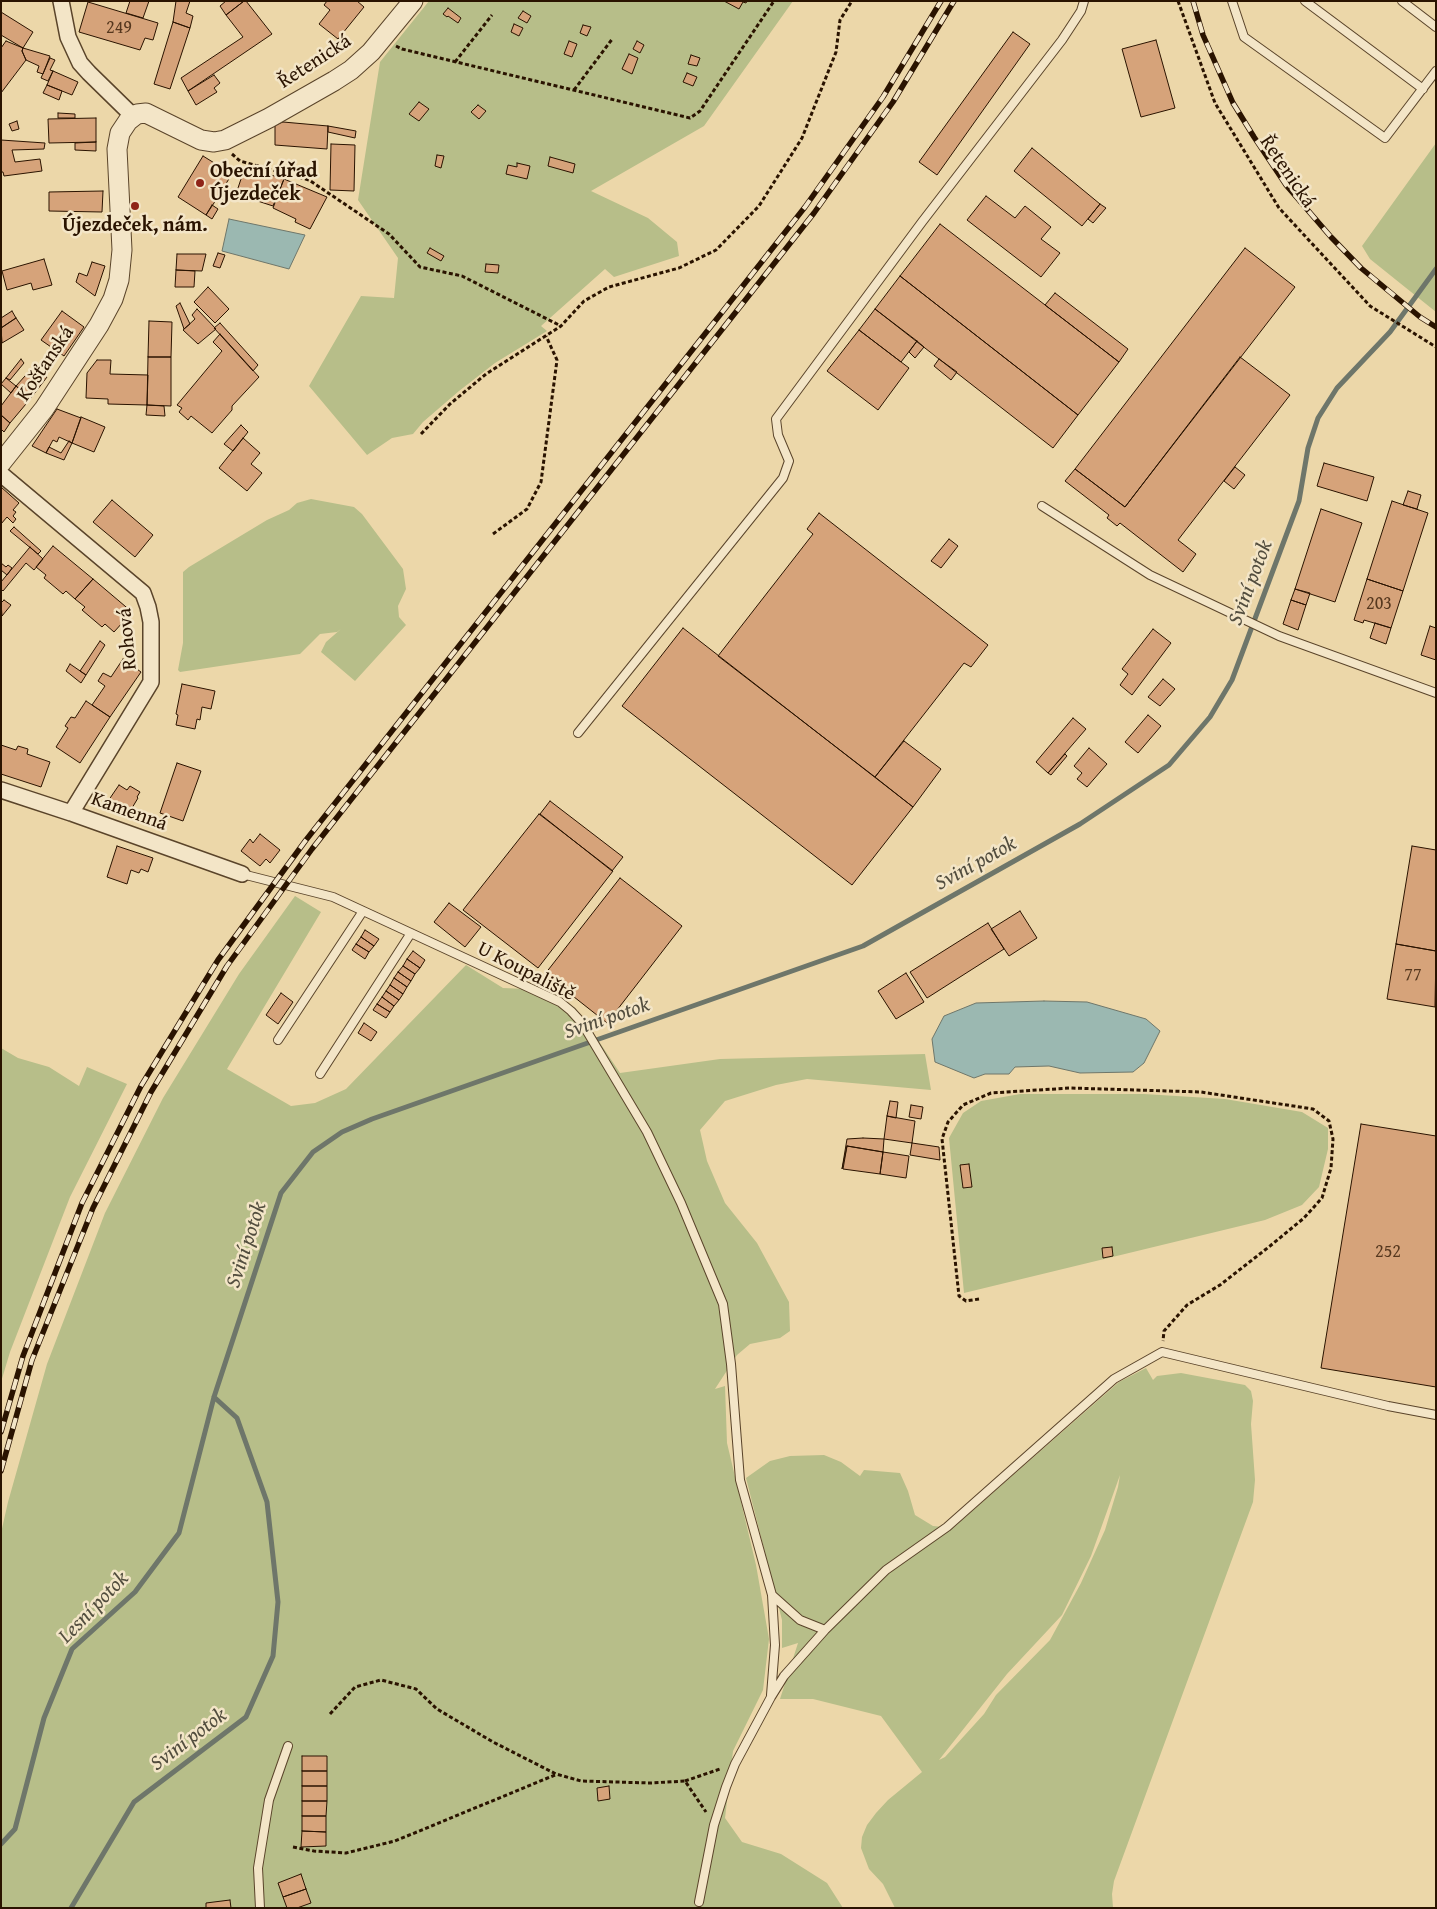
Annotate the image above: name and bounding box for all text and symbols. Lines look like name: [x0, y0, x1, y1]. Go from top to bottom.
house number: 249: [106, 17, 132, 39]
street label: Řetenická: [274, 30, 356, 94]
street label: Řetenická: [1254, 131, 1320, 213]
place label: Obecní úřad Újezdeček: [210, 160, 317, 207]
marker: Obecní úřad Újezdeček: [194, 177, 206, 189]
marker: Újezdeček, nám.: [129, 200, 141, 212]
place label: Újezdeček, nám.: [62, 214, 208, 238]
street label: Košťanská: [12, 322, 80, 406]
water label: Sviní potok: [1223, 537, 1279, 629]
house number: 203: [1366, 593, 1392, 615]
street label: Rohová: [113, 607, 143, 671]
street label: Kamenná: [88, 787, 170, 837]
water label: Sviní potok: [931, 831, 1021, 897]
street label: U Koupaliště: [473, 937, 579, 1007]
house number: 77: [1404, 964, 1422, 986]
water label: Sviní potok: [561, 993, 653, 1045]
water label: Sviní potok: [221, 1199, 273, 1291]
house number: 252: [1375, 1241, 1401, 1263]
water label: Lesní potok: [54, 1567, 134, 1649]
water label: Sviní potok: [146, 1703, 232, 1777]

